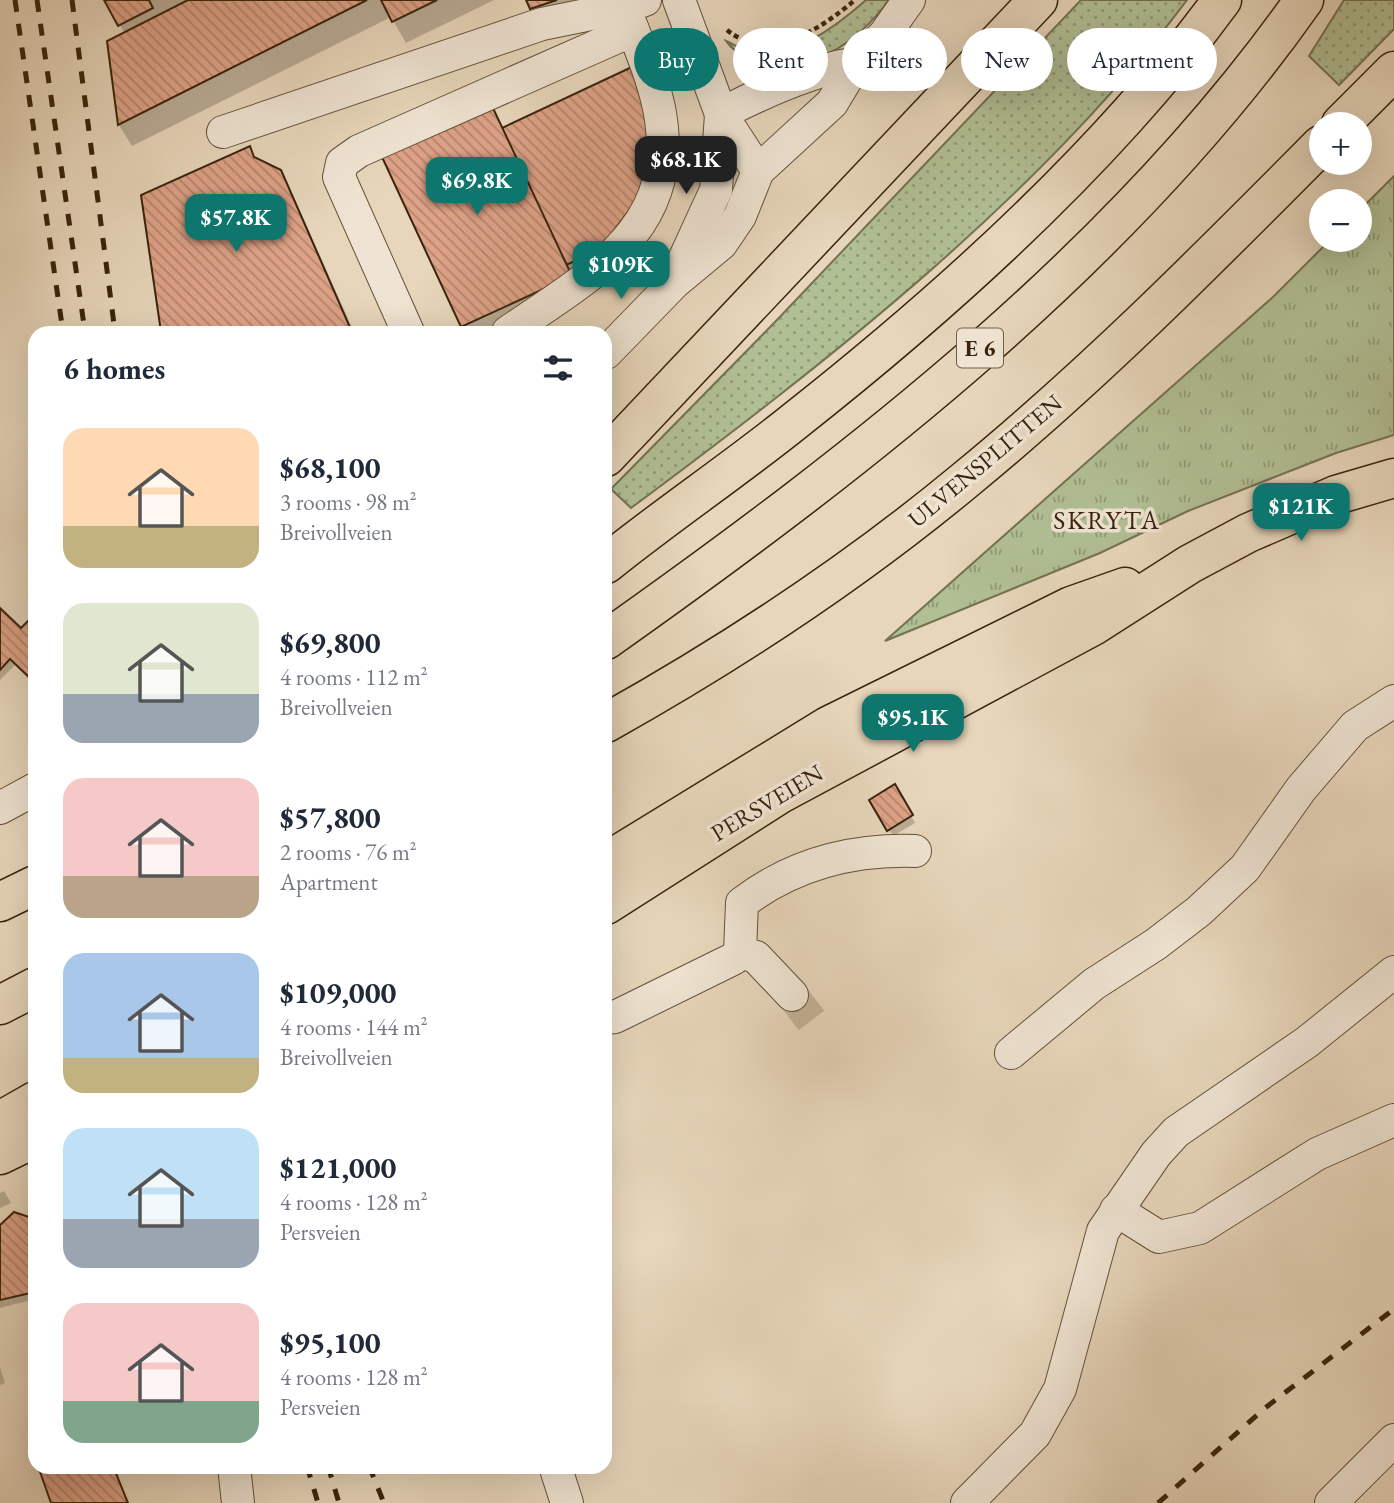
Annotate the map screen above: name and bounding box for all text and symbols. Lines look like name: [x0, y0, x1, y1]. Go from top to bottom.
chip: Buy: [634, 28, 719, 91]
chip: Rent: [733, 28, 828, 91]
chip: Filters: [842, 28, 947, 91]
chip: New: [961, 28, 1053, 91]
chip: Apartment: [1067, 28, 1217, 91]
map controls: [1309, 112, 1372, 252]
button: +: [1309, 112, 1372, 175]
pin: $68.1K: [629, 136, 743, 196]
text: $68.1K: [651, 144, 721, 174]
pin: $69.8K: [420, 158, 534, 217]
text: $69.8K: [442, 165, 512, 195]
button: −: [1309, 189, 1372, 252]
pin: $57.8K: [179, 194, 293, 254]
text: $57.8K: [201, 202, 271, 232]
pin: $109K: [572, 242, 670, 301]
text: $109K: [589, 249, 653, 279]
road number: E 6: [957, 328, 1003, 368]
text: 6 homes: [63, 349, 165, 388]
icon: filters: [539, 349, 577, 387]
street label: ULVENSPLITTEN: [901, 387, 1068, 534]
text: $68,100: [280, 448, 381, 487]
icon: home: [119, 456, 203, 540]
pin: $121K: [1252, 484, 1350, 543]
text: 3 rooms · 98 m²: [280, 487, 417, 517]
text: $121K: [1269, 491, 1333, 521]
district label: SKRYTA: [1053, 503, 1161, 537]
text: Breivollveien: [280, 517, 393, 547]
text: $69,800: [280, 623, 381, 662]
icon: home: [119, 631, 203, 715]
text: 4 rooms · 112 m²: [280, 662, 428, 692]
text: Breivollveien: [280, 692, 393, 722]
pin: $95.1K: [856, 694, 970, 754]
text: $95.1K: [878, 702, 948, 732]
street label: PERSVEIEN: [705, 757, 828, 848]
text: $57,800: [280, 798, 381, 837]
icon: home: [119, 806, 203, 890]
text: 2 rooms · 76 m²: [280, 837, 417, 867]
text: Apartment: [280, 867, 378, 897]
text: $109,000: [280, 973, 396, 1012]
icon: home: [119, 981, 203, 1065]
text: 4 rooms · 144 m²: [280, 1012, 428, 1042]
text: Breivollveien: [280, 1042, 393, 1072]
text: $121,000: [280, 1148, 396, 1187]
icon: home: [119, 1156, 203, 1240]
text: 4 rooms · 128 m²: [280, 1187, 428, 1217]
text: Persveien: [280, 1217, 361, 1247]
text: $95,100: [280, 1323, 381, 1362]
icon: home: [119, 1331, 203, 1415]
text: 4 rooms · 128 m²: [280, 1362, 428, 1392]
text: Persveien: [280, 1392, 361, 1422]

